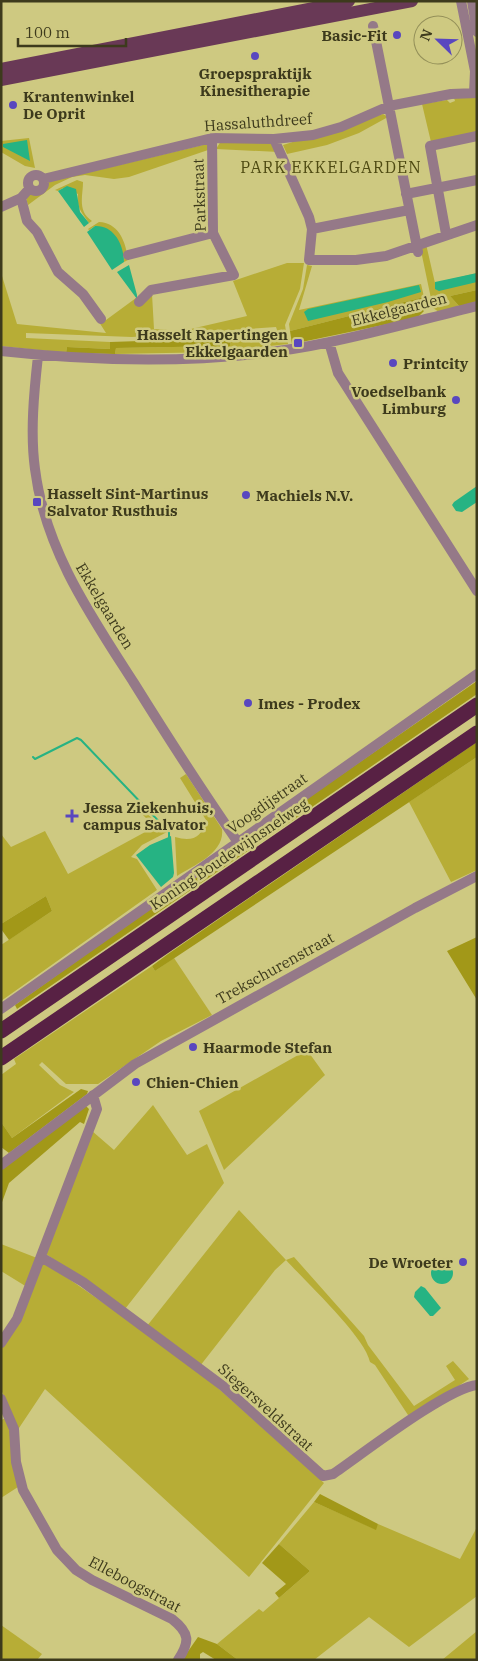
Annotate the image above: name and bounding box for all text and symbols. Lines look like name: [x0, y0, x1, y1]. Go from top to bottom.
scale bar: [18, 15, 125, 47]
north arrow: [413, 15, 463, 65]
text: 100 m: [25, 23, 70, 42]
place label: Basic-Fit: [322, 26, 387, 45]
text: N: [416, 26, 436, 44]
marker: Basic-Fit: [391, 29, 403, 41]
marker: Groepspraktijk Kinesitherapie: [249, 50, 261, 62]
place label: Groepspraktijk Kinesitherapie: [198, 64, 312, 100]
place label: Krantenwinkel De Oprit: [23, 87, 135, 123]
marker: Krantenwinkel De Oprit: [7, 99, 19, 111]
street label: Hassaluthdreef: [203, 109, 313, 135]
district label: PARK EKKELGARDEN: [240, 157, 422, 177]
street label: Parkstraat: [188, 158, 210, 232]
street label: Ekkelgaarden: [349, 288, 449, 330]
place label: Hasselt Rapertingen Ekkelgaarden: [137, 325, 288, 361]
marker: Hasselt Rapertingen Ekkelgaarden: [292, 337, 304, 349]
place label: Printcity: [403, 354, 469, 373]
marker: Printcity: [387, 357, 399, 369]
place label: Voedselbank Limburg: [351, 382, 447, 418]
marker: Voedselbank Limburg: [450, 394, 462, 406]
place label: Hasselt Sint-Martinus Salvator Rusthuis: [47, 484, 208, 520]
place label: Machiels N.V.: [256, 486, 353, 505]
marker: Machiels N.V.: [240, 489, 252, 501]
marker: Hasselt Sint-Martinus Salvator Rusthuis: [31, 496, 43, 508]
street label: Ekkelgaarden: [72, 559, 138, 653]
place label: Imes - Prodex: [258, 694, 360, 713]
marker: Imes - Prodex: [242, 697, 254, 709]
street label: Voogdijstraat: [223, 768, 311, 838]
street label: Koning Boudewijnsnelweg: [146, 794, 312, 914]
place label: Jessa Ziekenhuis, campus Salvator: [83, 798, 213, 834]
marker: Jessa Ziekenhuis, campus Salvator: [65, 809, 79, 823]
street label: Trekschurenstraat: [213, 928, 337, 1008]
place label: Haarmode Stefan: [203, 1038, 332, 1057]
marker: Haarmode Stefan: [187, 1041, 199, 1053]
place label: Chien-Chien: [146, 1073, 239, 1092]
marker: Chien-Chien: [130, 1076, 142, 1088]
place label: De Wroeter: [369, 1253, 454, 1272]
marker: De Wroeter: [457, 1256, 469, 1268]
street label: Siegersveldstraat: [214, 1359, 318, 1455]
street label: Elleboogstraat: [86, 1552, 184, 1616]

